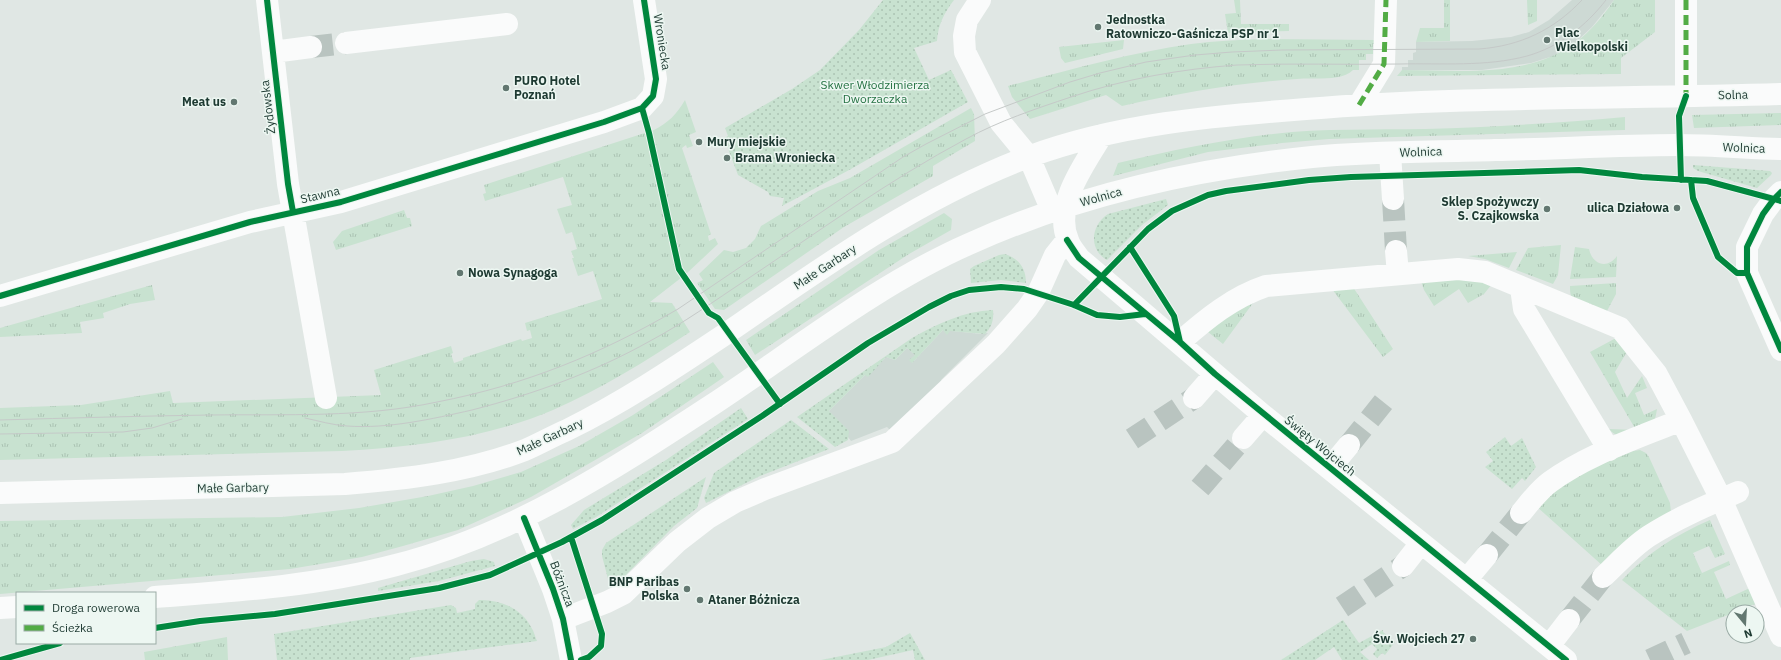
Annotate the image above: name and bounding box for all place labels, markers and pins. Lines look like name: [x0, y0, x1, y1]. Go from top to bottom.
place label: Jednostka Ratowniczo-Gaśnicza PSP nr 1: [1106, 12, 1279, 41]
marker: Jednostka Ratowniczo-Gaśnicza PSP nr 1: [1093, 22, 1103, 32]
place label: Plac Wielkopolski: [1555, 25, 1628, 54]
marker: Plac Wielkopolski: [1542, 35, 1552, 45]
place label: PURO Hotel Poznań: [514, 73, 580, 102]
marker: PURO Hotel Poznań: [501, 83, 511, 93]
place label: Meat us: [182, 94, 226, 109]
marker: Meat us: [229, 97, 239, 107]
place label: Mury miejskie: [707, 134, 786, 149]
marker: Mury miejskie: [694, 137, 704, 147]
place label: Brama Wroniecka: [735, 150, 835, 165]
marker: Brama Wroniecka: [722, 153, 732, 163]
place label: Sklep Spożywczy S. Czajkowska: [1441, 194, 1540, 223]
place label: ulica Działowa: [1587, 200, 1669, 215]
marker: ulica Działowa: [1672, 203, 1682, 213]
marker: Sklep Spożywczy S. Czajkowska: [1542, 204, 1552, 214]
place label: Nowa Synagoga: [468, 265, 558, 280]
marker: Nowa Synagoga: [455, 268, 465, 278]
place label: BNP Paribas Polska: [609, 574, 679, 603]
marker: BNP Paribas Polska: [682, 584, 692, 594]
place label: Ataner Bóżnicza: [708, 592, 800, 607]
marker: Ataner Bóżnicza: [695, 595, 705, 605]
place label: Św. Wojciech 27: [1373, 630, 1465, 646]
marker: Św. Wojciech 27: [1468, 634, 1478, 644]

